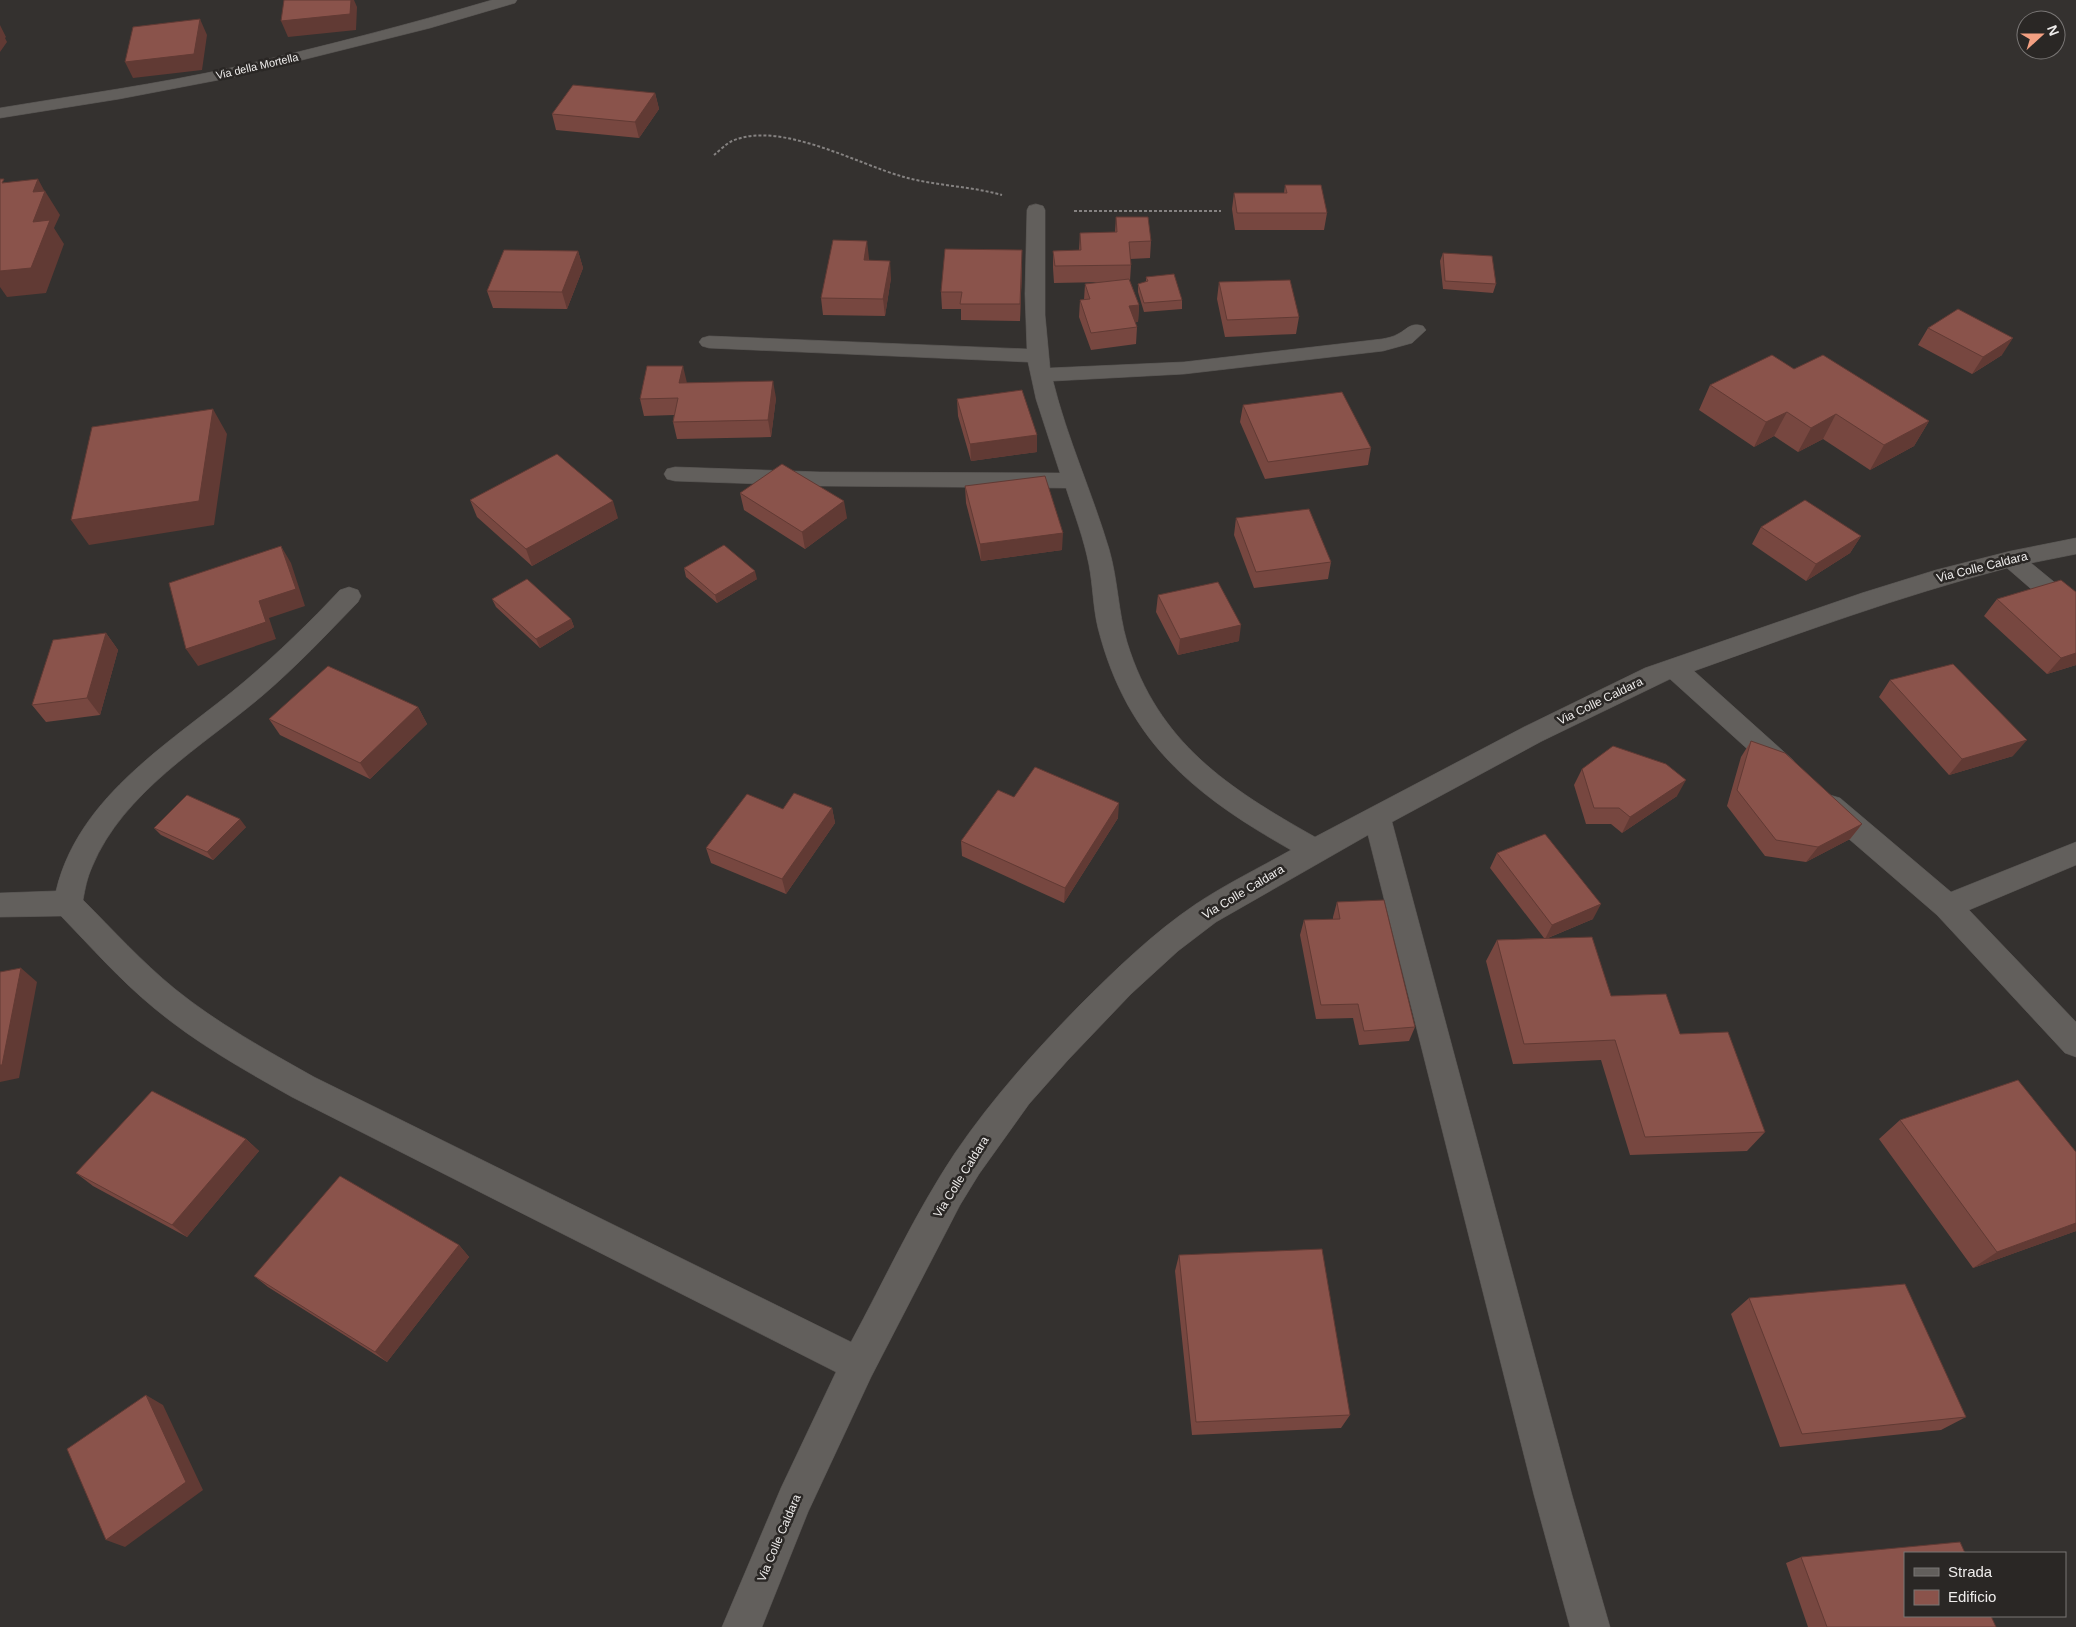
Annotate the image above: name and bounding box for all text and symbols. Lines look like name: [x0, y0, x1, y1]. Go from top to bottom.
north arrow: [2016, 10, 2066, 60]
text: N: [2044, 23, 2062, 38]
street label: Via della Mortella: [215, 50, 300, 81]
street label: Via Colle Caldara: [1935, 549, 2029, 585]
street label: Via Colle Caldara: [1555, 674, 1645, 728]
street label: Via Colle Caldara: [1199, 862, 1287, 922]
street label: Via Colle Caldara: [930, 1134, 992, 1220]
street label: Via Colle Caldara: [754, 1492, 804, 1584]
legend: [1904, 1552, 2066, 1617]
text: Strada: [1948, 1563, 1993, 1580]
text: Edificio: [1948, 1588, 1996, 1605]

